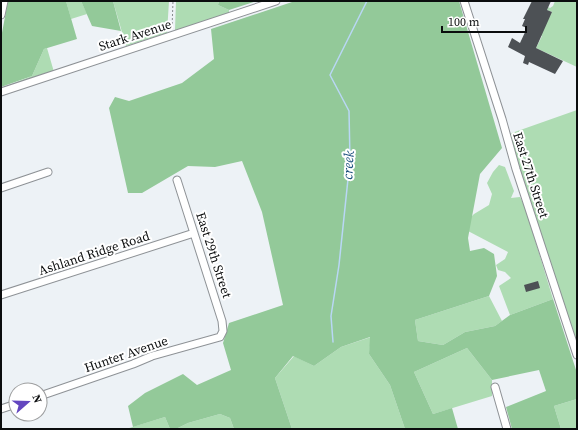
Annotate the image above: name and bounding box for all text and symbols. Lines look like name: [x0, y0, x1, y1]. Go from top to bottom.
scale bar: [442, 8, 526, 34]
text: 100 m: [448, 14, 480, 30]
street label: Stark Avenue: [96, 15, 174, 55]
street label: East 27th Street: [509, 130, 553, 221]
water label: creek: [337, 150, 359, 180]
street label: East 29th Street: [192, 210, 236, 301]
street label: Ashland Ridge Road: [36, 227, 152, 279]
street label: Hunter Avenue: [82, 332, 170, 376]
north arrow: [8, 382, 48, 422]
text: N: [29, 392, 45, 405]

